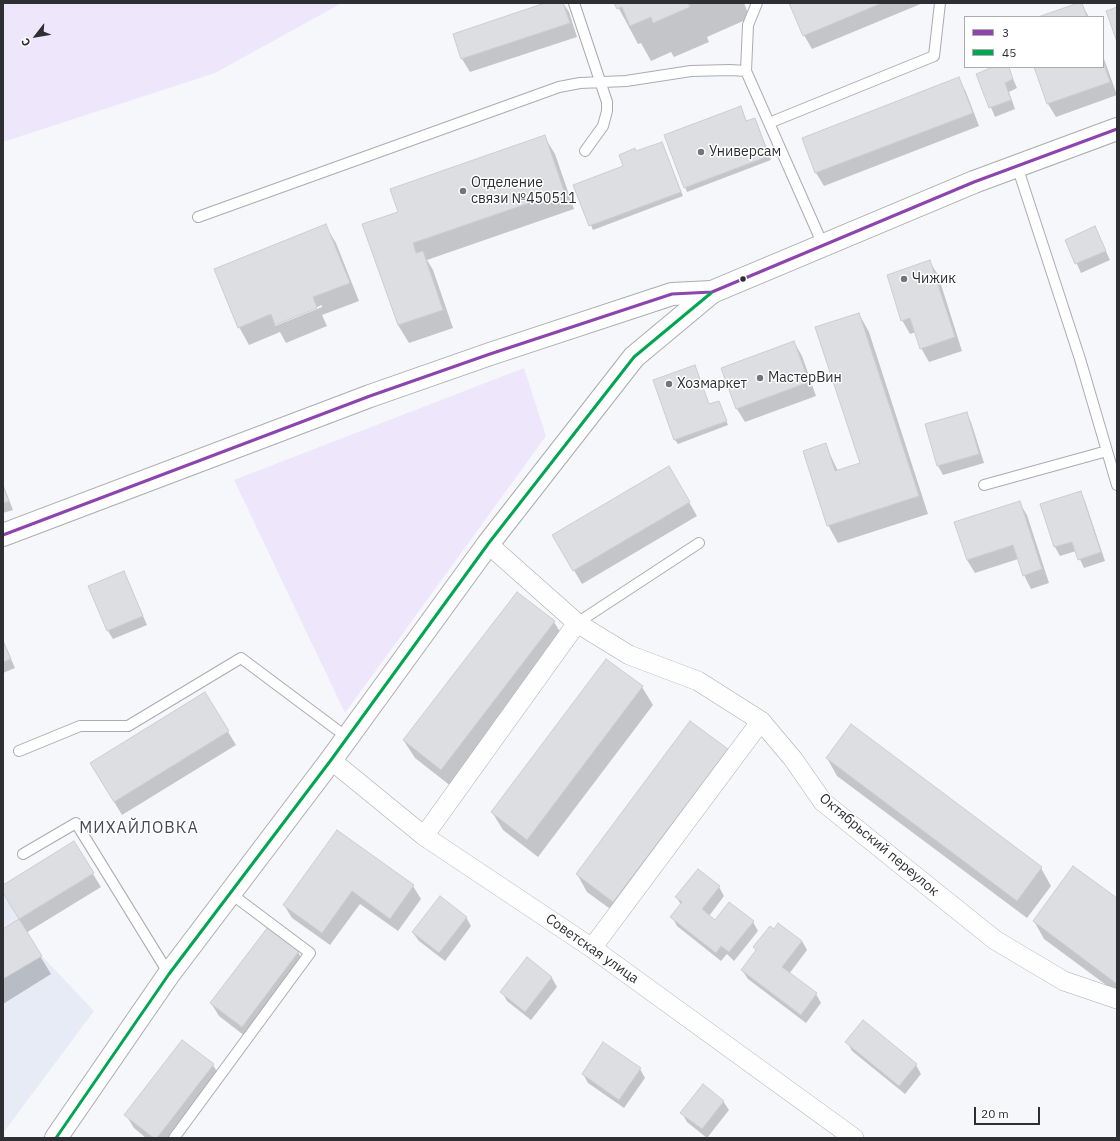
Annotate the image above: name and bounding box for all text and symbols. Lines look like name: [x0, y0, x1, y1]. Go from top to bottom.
north arrow: [16, 16, 56, 56]
legend: [964, 16, 1104, 68]
text: 3: [1002, 25, 1009, 40]
text: С: [18, 36, 34, 49]
text: 45: [1002, 45, 1016, 60]
place label: Универсам: [709, 144, 781, 160]
marker: Универсам: [696, 147, 706, 157]
place label: Отделение связи №450511: [471, 175, 577, 208]
marker: Отделение связи №450511: [458, 186, 468, 196]
place label: Чижик: [912, 271, 956, 287]
unlabelled marker: [738, 274, 748, 284]
marker: Чижик: [899, 274, 909, 284]
place label: МастерВин: [768, 370, 842, 386]
marker: МастерВин: [755, 373, 765, 383]
place label: Хозмаркет: [677, 376, 747, 392]
marker: Хозмаркет: [664, 379, 674, 389]
street label: Октябрьский переулок: [816, 790, 942, 900]
district label: МИХАЙЛОВКА: [79, 818, 199, 838]
street label: Советская улица: [542, 911, 642, 987]
scale bar: [976, 1099, 1042, 1125]
text: 20 m: [981, 1106, 1009, 1121]

